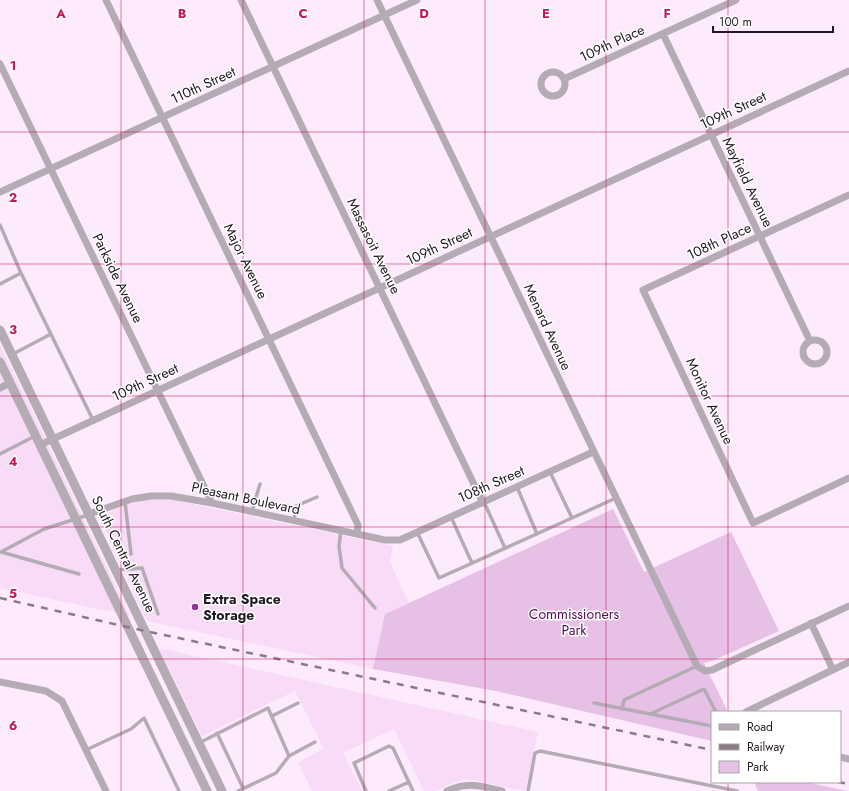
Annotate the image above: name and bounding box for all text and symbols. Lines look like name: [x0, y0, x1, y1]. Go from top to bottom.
text: A: [55, 4, 66, 23]
text: B: [178, 4, 187, 23]
text: C: [298, 4, 308, 23]
text: D: [419, 4, 429, 23]
text: E: [542, 4, 550, 23]
text: F: [663, 4, 671, 23]
scale bar: [713, 8, 833, 34]
text: 100 m: [719, 13, 752, 31]
street label: 109th Place: [576, 19, 648, 67]
text: 1: [10, 56, 16, 75]
street label: 110th Street: [167, 61, 239, 109]
street label: 109th Street: [697, 86, 770, 134]
street label: Mayfield Avenue: [718, 134, 778, 230]
text: 2: [9, 188, 17, 207]
street label: Massasoit Avenue: [342, 195, 406, 297]
street label: 108th Place: [684, 217, 754, 265]
street label: Major Avenue: [219, 220, 273, 302]
street label: 109th Street: [403, 222, 476, 270]
street label: Parkside Avenue: [88, 230, 148, 326]
street label: Menard Avenue: [519, 281, 577, 373]
text: 3: [9, 320, 17, 339]
street label: Monitor Avenue: [681, 354, 739, 448]
street label: 109th Street: [109, 358, 182, 406]
text: 4: [8, 452, 18, 471]
street label: 108th Street: [455, 460, 528, 508]
street label: Pleasant Boulevard: [190, 477, 302, 519]
street label: South Central Avenue: [87, 492, 161, 616]
text: 5: [9, 584, 17, 603]
place label: Extra Space Storage: [203, 589, 281, 625]
marker: Extra Space Storage: [190, 602, 200, 612]
park label: Commissioners Park: [529, 604, 619, 640]
legend: [711, 711, 841, 783]
text: 6: [9, 716, 18, 735]
text: Road: [747, 718, 773, 736]
text: Railway: [747, 738, 785, 756]
text: Park: [747, 758, 769, 776]

